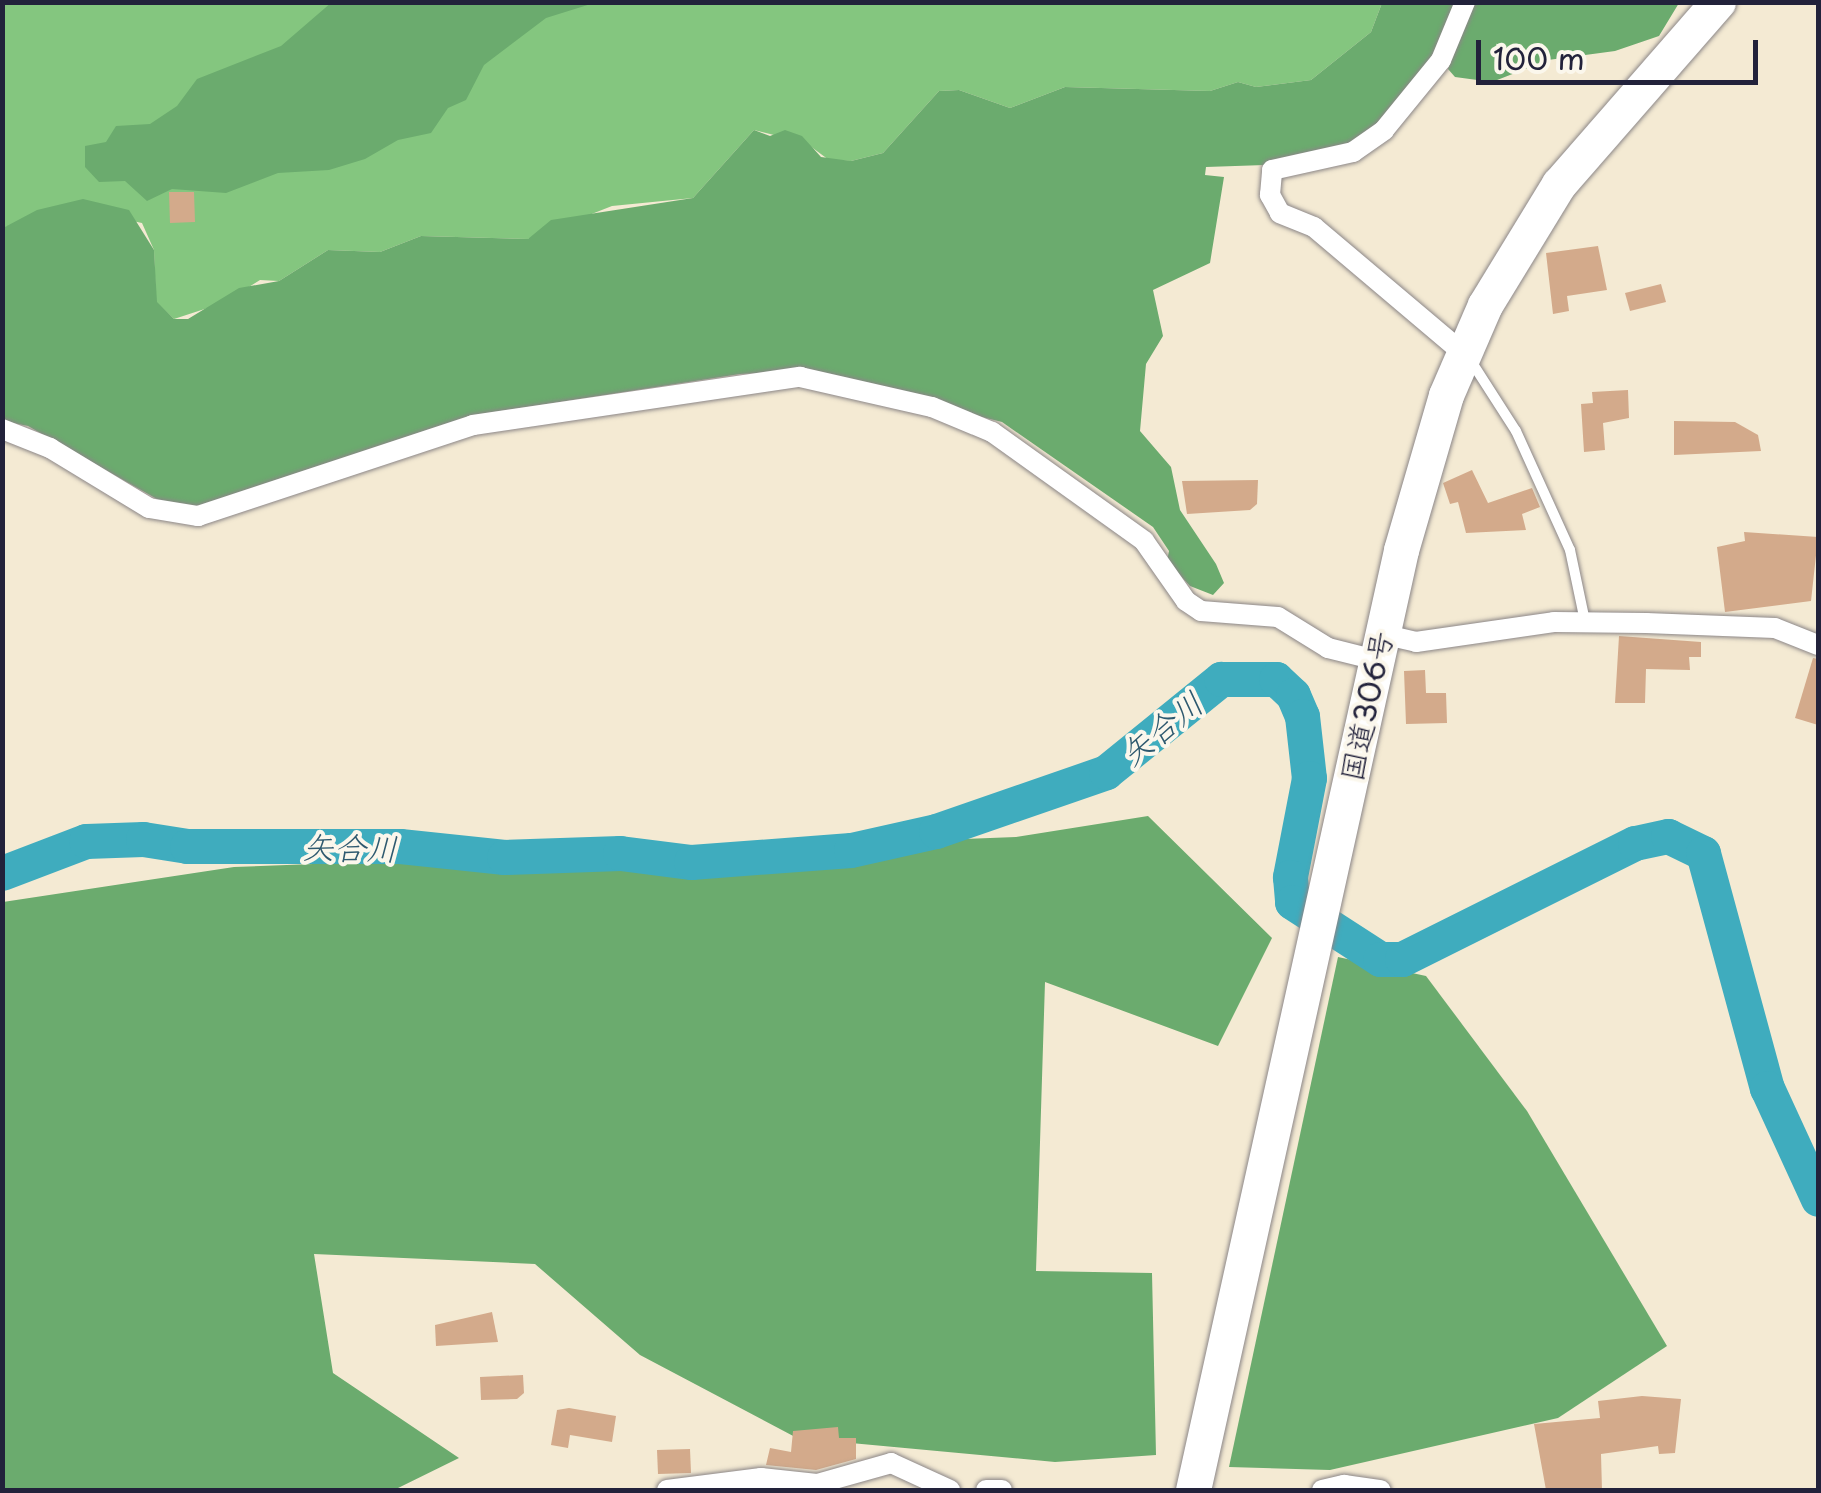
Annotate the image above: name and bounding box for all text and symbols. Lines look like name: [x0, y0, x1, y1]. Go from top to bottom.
scale bar: [1481, 20, 1764, 82]
text: 100 m: [1493, 35, 1585, 80]
street label: 国道306号: [1333, 628, 1399, 784]
water label: 矢合川: [1112, 683, 1210, 773]
water label: 矢合川: [302, 827, 398, 867]

